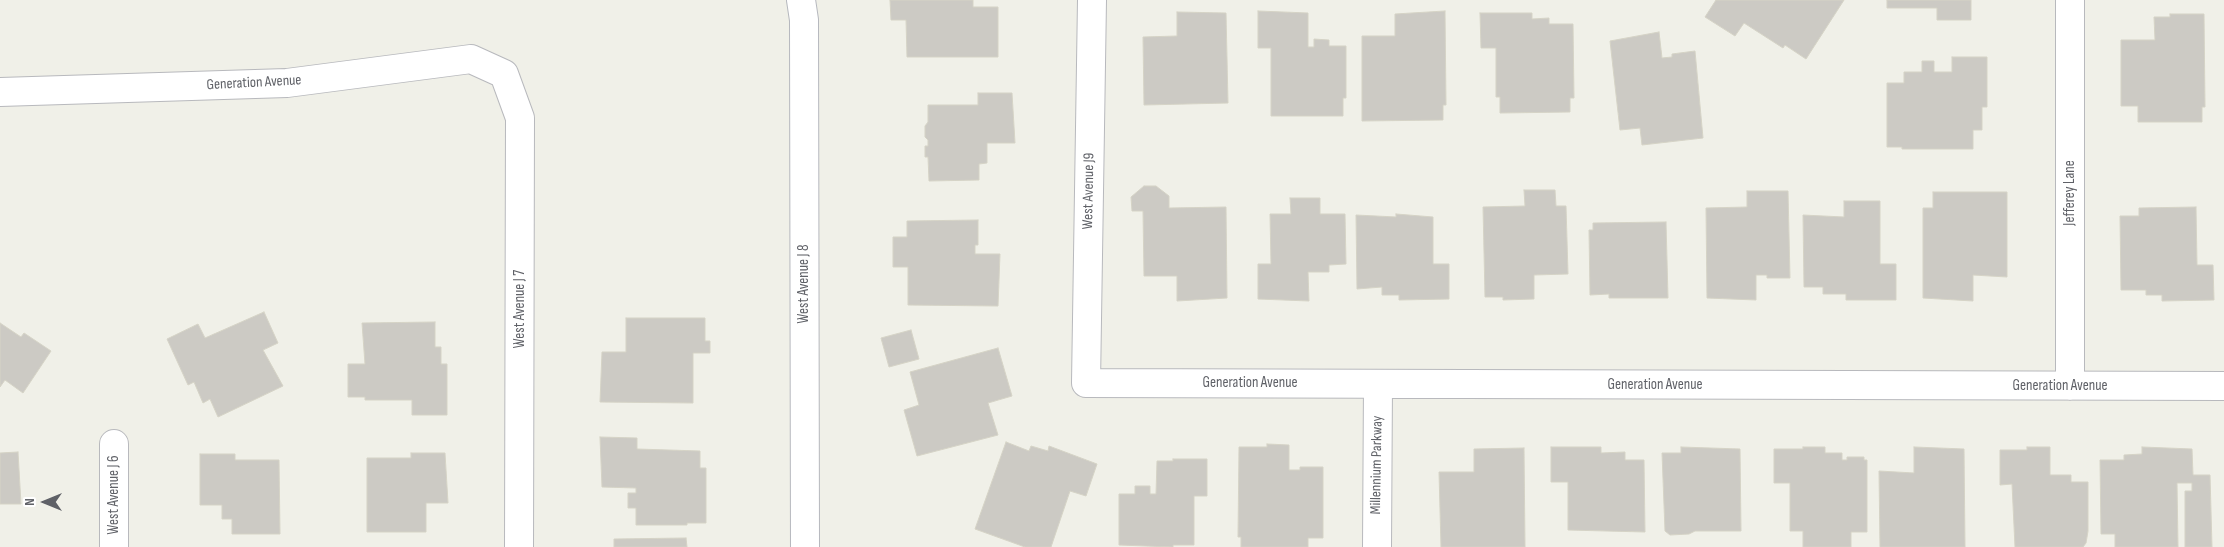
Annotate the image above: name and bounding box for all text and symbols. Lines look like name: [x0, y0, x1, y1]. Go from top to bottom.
street label: Generation Avenue: [206, 72, 302, 94]
street label: West Avenue J9: [1079, 153, 1099, 229]
street label: Jefferey Lane: [2061, 160, 2079, 226]
street label: West Avenue J 8: [795, 245, 813, 323]
street label: West Avenue J 7: [511, 270, 529, 348]
street label: Generation Avenue: [1203, 374, 1297, 392]
street label: Generation Avenue: [1608, 376, 1702, 394]
street label: Generation Avenue: [2013, 377, 2107, 395]
street label: Millennium Parkway: [1367, 415, 1387, 515]
street label: West Avenue J 6: [105, 456, 123, 534]
north arrow: [20, 477, 70, 527]
text: N: [21, 498, 38, 506]

